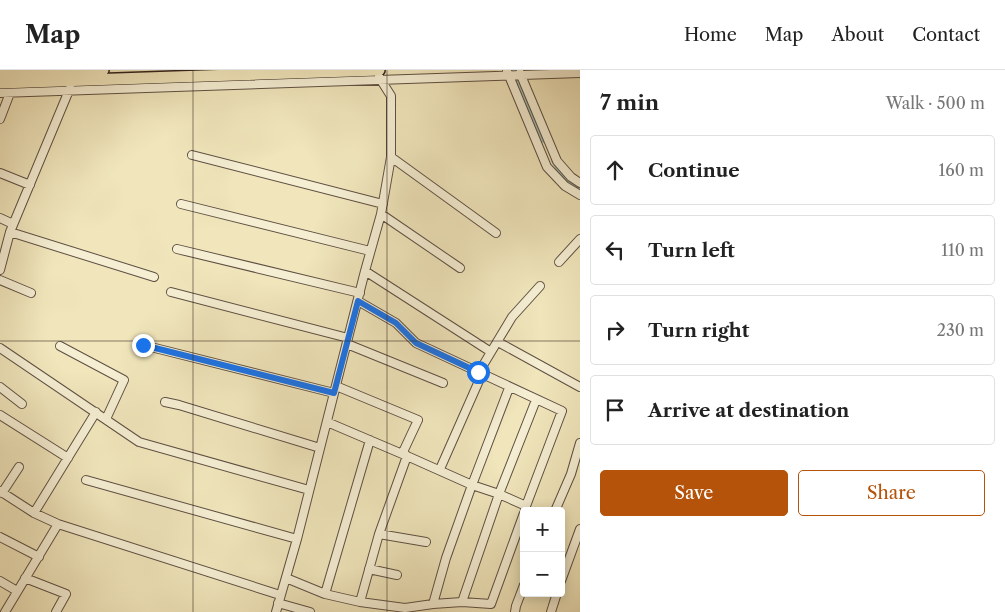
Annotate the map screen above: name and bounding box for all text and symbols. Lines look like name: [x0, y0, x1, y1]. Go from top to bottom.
text: Map: [25, 20, 80, 49]
text: Home: [684, 24, 737, 46]
text: Map: [765, 24, 803, 46]
text: About: [831, 24, 884, 46]
text: Contact: [912, 24, 980, 46]
text: 7 min: [600, 90, 659, 115]
text: Walk · 500 m: [886, 93, 985, 113]
icon: ahead: [601, 156, 629, 184]
text: Continue: [648, 159, 740, 182]
text: 160 m: [939, 160, 984, 180]
icon: left: [601, 236, 629, 264]
text: Turn left: [648, 239, 735, 262]
text: 110 m: [941, 240, 984, 260]
icon: right: [601, 316, 629, 344]
text: Turn right: [648, 319, 749, 342]
text: 230 m: [937, 320, 984, 340]
route end: [132, 334, 155, 357]
route start: [467, 361, 490, 384]
icon: arrive: [601, 396, 629, 424]
text: Arrive at destination: [648, 399, 849, 422]
button: Save: [600, 470, 788, 516]
button: Share: [798, 470, 985, 516]
map controls: [520, 507, 565, 597]
button: +: [520, 507, 565, 552]
button: −: [520, 552, 565, 597]

